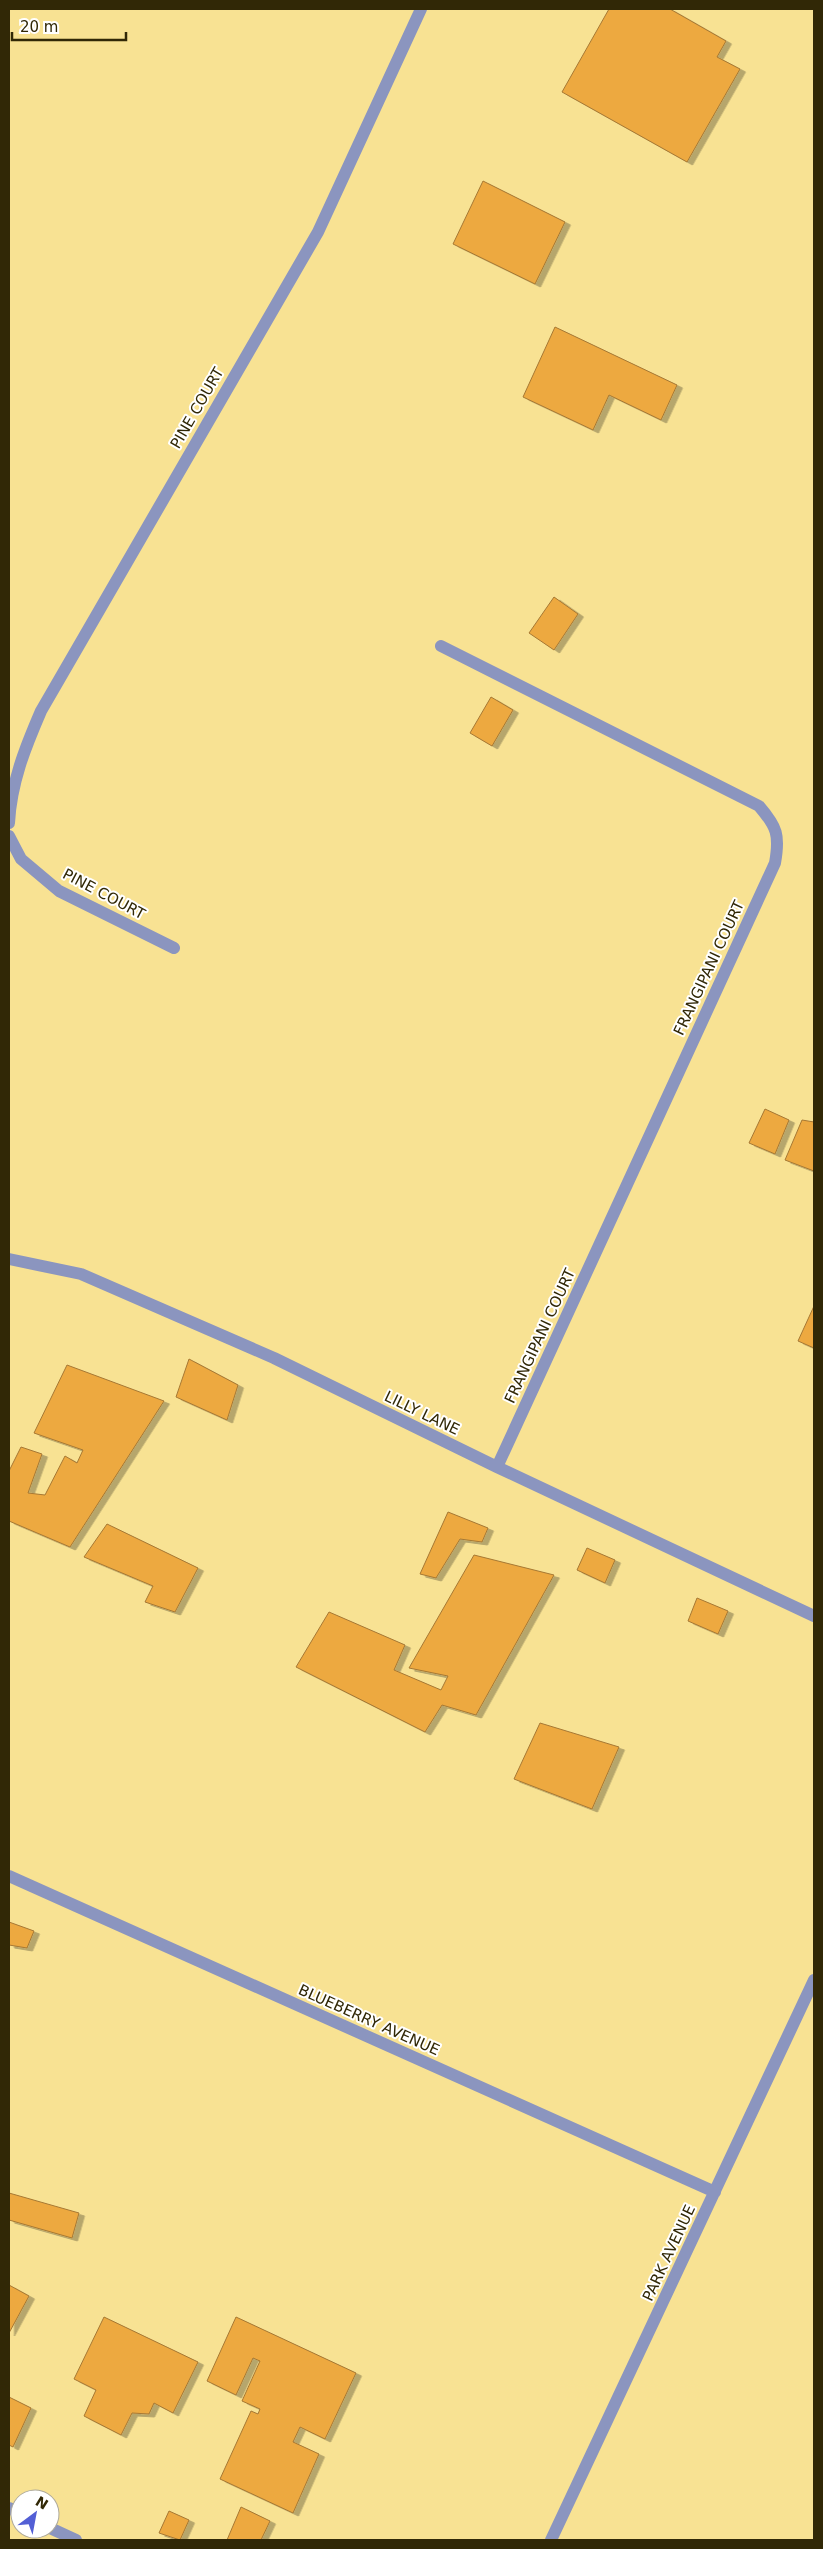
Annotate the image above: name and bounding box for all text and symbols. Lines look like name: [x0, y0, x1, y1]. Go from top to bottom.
scale bar: [12, 10, 126, 42]
text: 20 m: [20, 18, 58, 36]
street label: PINE COURT: [167, 364, 228, 452]
street label: PINE COURT: [60, 865, 149, 924]
street label: FRANGIPANI COURT: [670, 897, 748, 1038]
street label: FRANGIPANI COURT: [501, 1265, 579, 1406]
street label: LILLY LANE: [382, 1387, 462, 1439]
street label: BLUEBERRY AVENUE: [296, 1981, 442, 2059]
street label: PARK AVENUE: [639, 2202, 699, 2304]
north arrow: [10, 2489, 60, 2539]
text: N: [33, 2493, 51, 2513]

